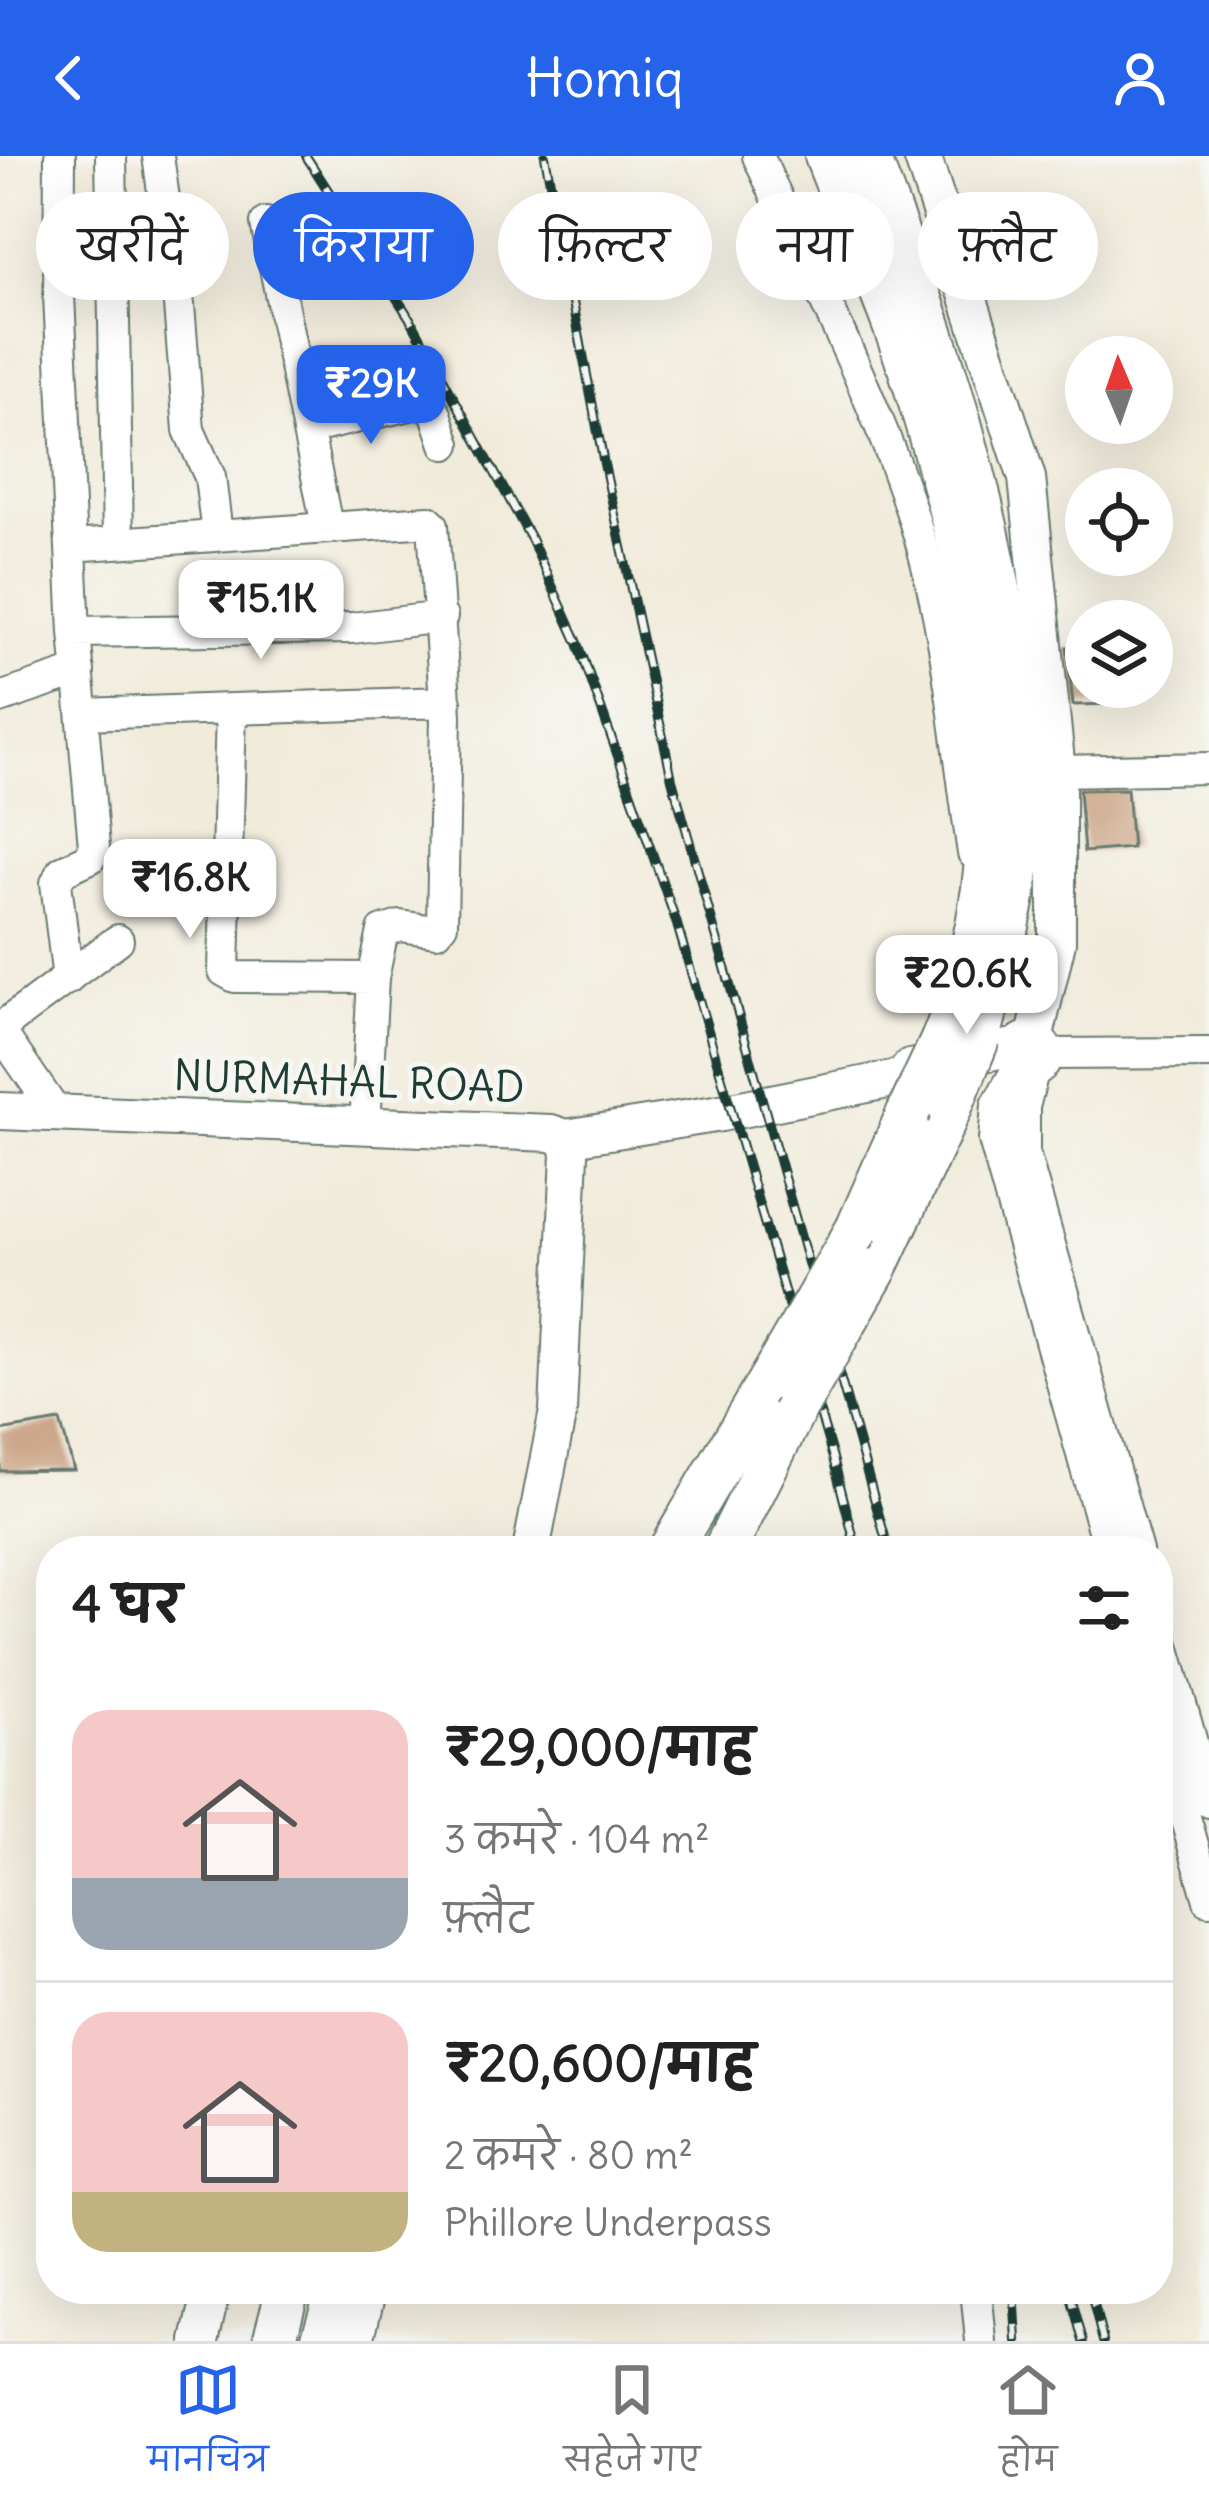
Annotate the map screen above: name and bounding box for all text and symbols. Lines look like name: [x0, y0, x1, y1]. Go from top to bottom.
text: Homiq: [525, 44, 684, 112]
icon: back: [36, 45, 102, 111]
icon: person: [1107, 45, 1173, 111]
chip: खरीदें: [36, 192, 229, 300]
chip: किराया: [253, 192, 474, 300]
chip: फ़िल्टर: [498, 192, 712, 300]
chip: नया: [736, 192, 894, 300]
chip: फ़्लैट: [918, 192, 1098, 300]
north arrow: [1065, 336, 1173, 444]
map controls: [1065, 336, 1173, 708]
pin: ₹29K: [300, 345, 442, 447]
text: ₹29K: [324, 359, 418, 408]
button: locate: [1065, 468, 1173, 576]
pin: ₹15.1K: [163, 560, 359, 662]
text: ₹15.1K: [206, 574, 316, 623]
button: layers: [1065, 600, 1173, 708]
pin: ₹16.8K: [92, 839, 288, 941]
text: ₹16.8K: [130, 853, 250, 902]
pin: ₹20.6K: [869, 935, 1065, 1037]
text: ₹20.6K: [903, 949, 1031, 998]
street label: NURMAHAL ROAD: [173, 1049, 525, 1113]
text: 4 घर: [72, 1572, 182, 1636]
icon: filters: [1071, 1575, 1137, 1641]
text: ₹29,000/माह: [444, 1715, 754, 1779]
icon: home: [168, 1758, 312, 1902]
text: 3 कमरे · 104 m²: [444, 1815, 709, 1864]
text: फ़्लैट: [444, 1894, 533, 1943]
text: ₹20,600/माह: [444, 2031, 755, 2095]
icon: home: [168, 2060, 312, 2204]
text: 2 कमरे · 80 m²: [444, 2131, 693, 2180]
text: Phillore Underpass: [444, 2198, 772, 2247]
tab: मानचित्र: [148, 2357, 269, 2496]
tab: सहेजे गए: [564, 2357, 700, 2496]
tab: होम: [995, 2357, 1061, 2496]

